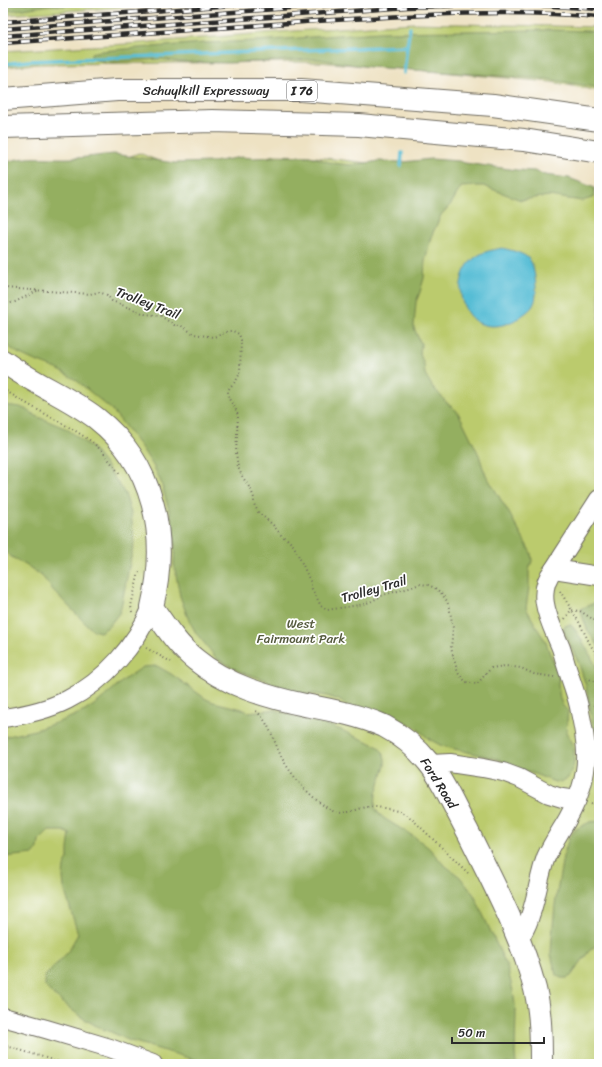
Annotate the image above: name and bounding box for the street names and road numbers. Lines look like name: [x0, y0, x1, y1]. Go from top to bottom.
street label: Schuylkill Expressway: [143, 79, 269, 102]
road number: I 76: [287, 81, 317, 101]
street label: Trolley Trail: [112, 280, 184, 326]
street label: Trolley Trail: [338, 569, 410, 609]
street label: Ford Road: [414, 753, 464, 814]

